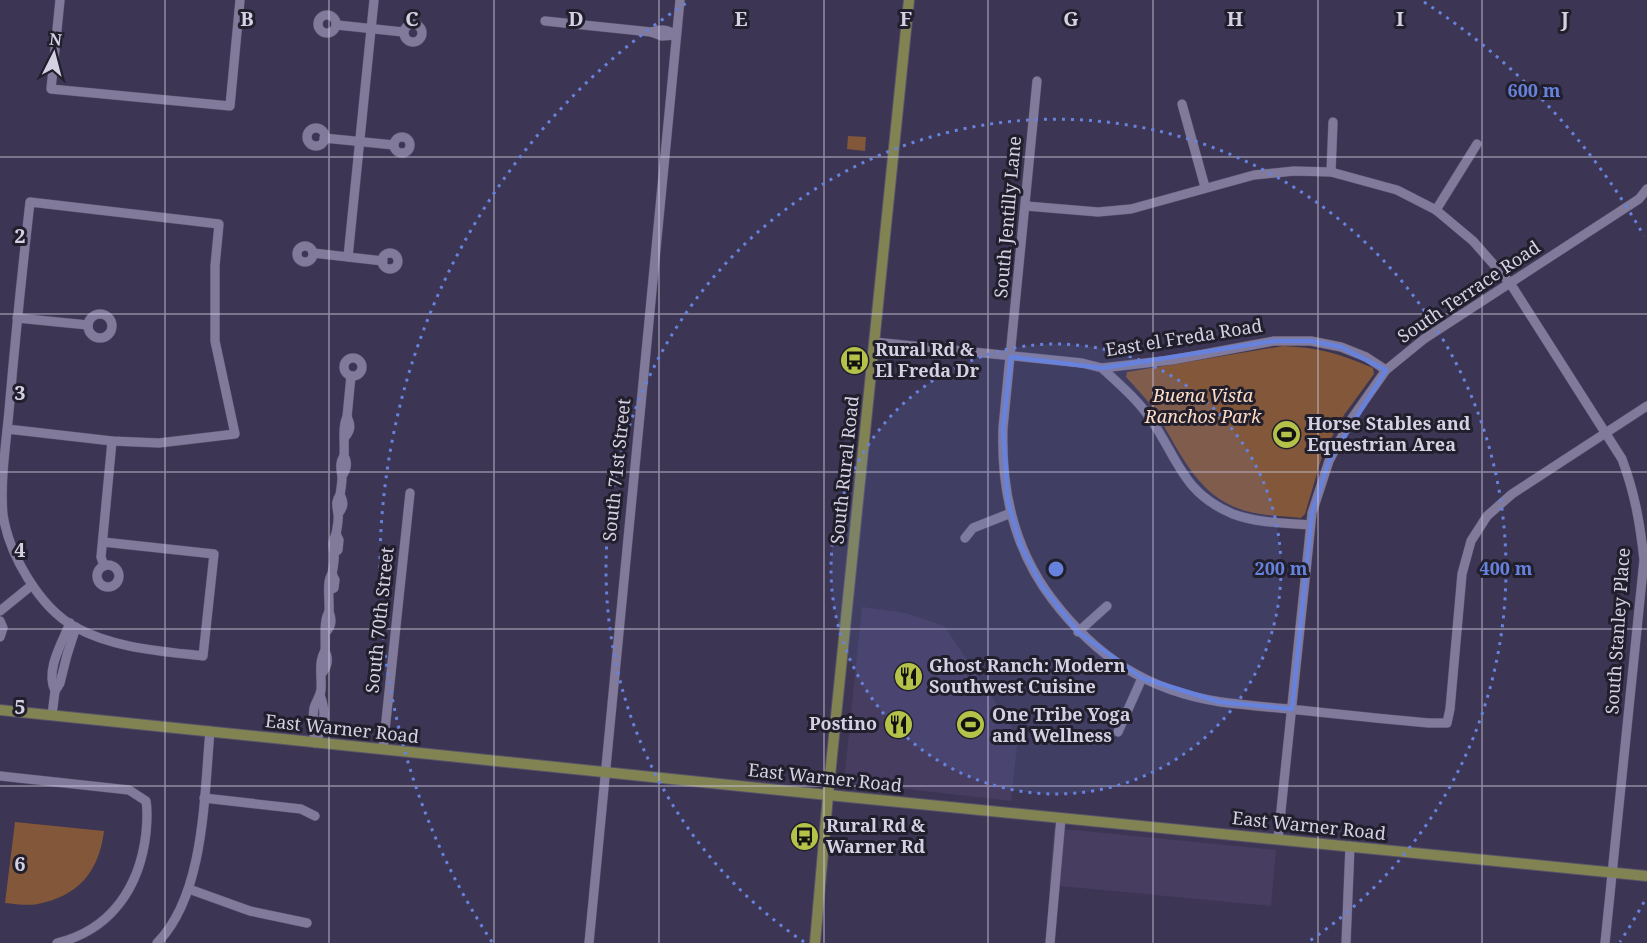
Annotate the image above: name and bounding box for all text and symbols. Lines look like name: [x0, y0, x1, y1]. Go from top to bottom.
text: B: [240, 5, 254, 32]
text: C: [405, 5, 419, 32]
text: D: [568, 5, 584, 32]
text: E: [734, 5, 748, 32]
text: F: [900, 5, 912, 32]
text: G: [1063, 5, 1079, 32]
text: H: [1227, 5, 1243, 32]
text: I: [1396, 5, 1404, 32]
text: J: [1560, 5, 1569, 32]
north arrow: [24, 24, 84, 84]
text: N: [48, 27, 63, 51]
text: 600 m: [1508, 78, 1561, 102]
street label: South Jentilly Lane: [988, 135, 1026, 299]
text: 2: [14, 222, 26, 249]
street label: South Terrace Road: [1392, 235, 1544, 348]
street label: East el Freda Road: [1104, 313, 1264, 361]
place label: Rural Rd & El Freda Dr: [875, 337, 980, 382]
bus stop icon: Rural Rd & El Freda Dr: [838, 344, 870, 376]
text: 3: [14, 379, 26, 406]
park label: Buena Vista Ranchos Park: [1144, 383, 1262, 428]
street label: South Rural Road: [824, 394, 864, 545]
street label: South 71st Street: [597, 397, 635, 543]
place label: Horse Stables and Equestrian Area: [1307, 411, 1471, 456]
sports icon: Horse Stables and Equestrian Area: [1270, 418, 1302, 450]
text: 4: [14, 536, 26, 563]
street label: South 70th Street: [359, 546, 399, 694]
street label: South Stanley Place: [1599, 547, 1635, 715]
text: 200 m: [1255, 556, 1308, 580]
text: 400 m: [1480, 556, 1533, 580]
centre of rings: [1046, 559, 1066, 579]
place label: Ghost Ranch: Modern Southwest Cuisine: [929, 653, 1125, 698]
restaurant icon: Ghost Ranch: Modern Southwest Cuisine: [892, 660, 924, 692]
text: 5: [14, 693, 26, 720]
place label: One Tribe Yoga and Wellness: [992, 702, 1131, 747]
street label: East Warner Road: [264, 708, 420, 748]
restaurant icon: Postino: [882, 708, 914, 740]
sports icon: One Tribe Yoga and Wellness: [955, 709, 987, 741]
place label: Postino: [809, 711, 877, 735]
street label: East Warner Road: [747, 757, 903, 797]
street label: East Warner Road: [1231, 805, 1387, 845]
place label: Rural Rd & Warner Rd: [826, 813, 926, 858]
bus stop icon: Rural Rd & Warner Rd: [789, 820, 821, 852]
text: 6: [14, 850, 26, 877]

